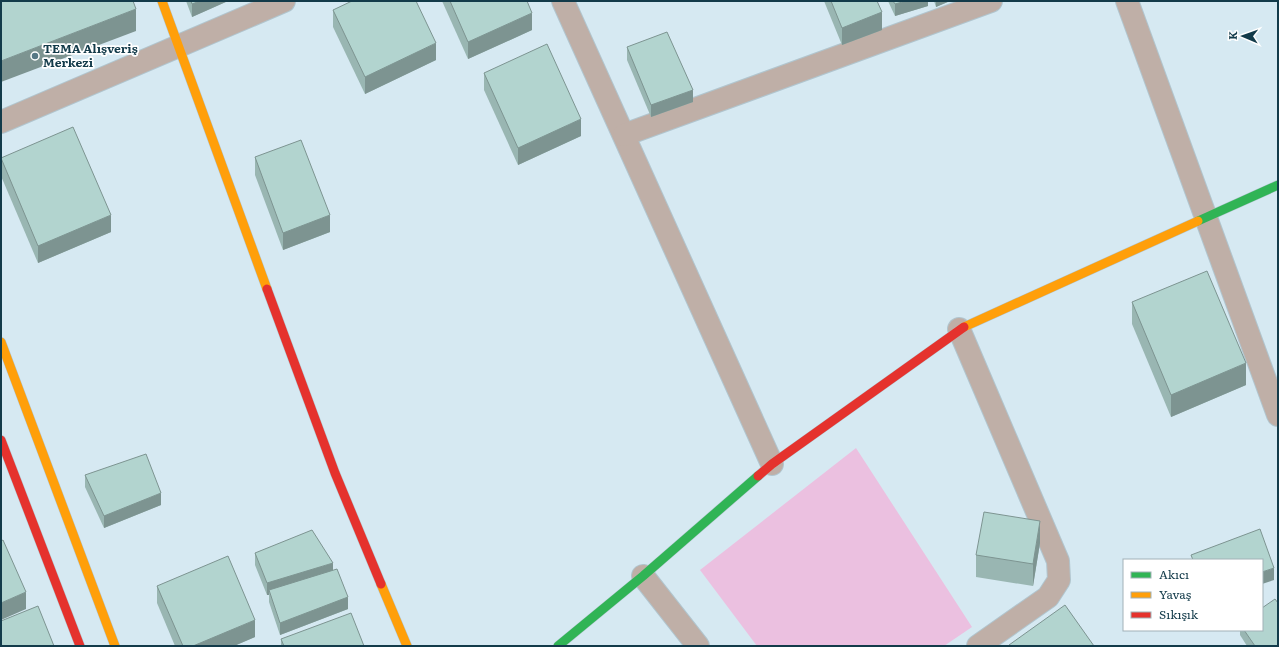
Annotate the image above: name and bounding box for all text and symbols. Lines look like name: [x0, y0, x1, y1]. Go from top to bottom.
north arrow: [1223, 16, 1263, 56]
text: K: [1224, 31, 1240, 40]
place label: TEMA Alışveriş Merkezi: [43, 39, 138, 71]
marker: TEMA Alışveriş Merkezi: [30, 51, 40, 61]
legend: [1123, 559, 1263, 631]
text: Akıcı: [1159, 565, 1189, 583]
text: Yavaş: [1159, 585, 1192, 603]
text: Sıkışık: [1159, 605, 1199, 623]

